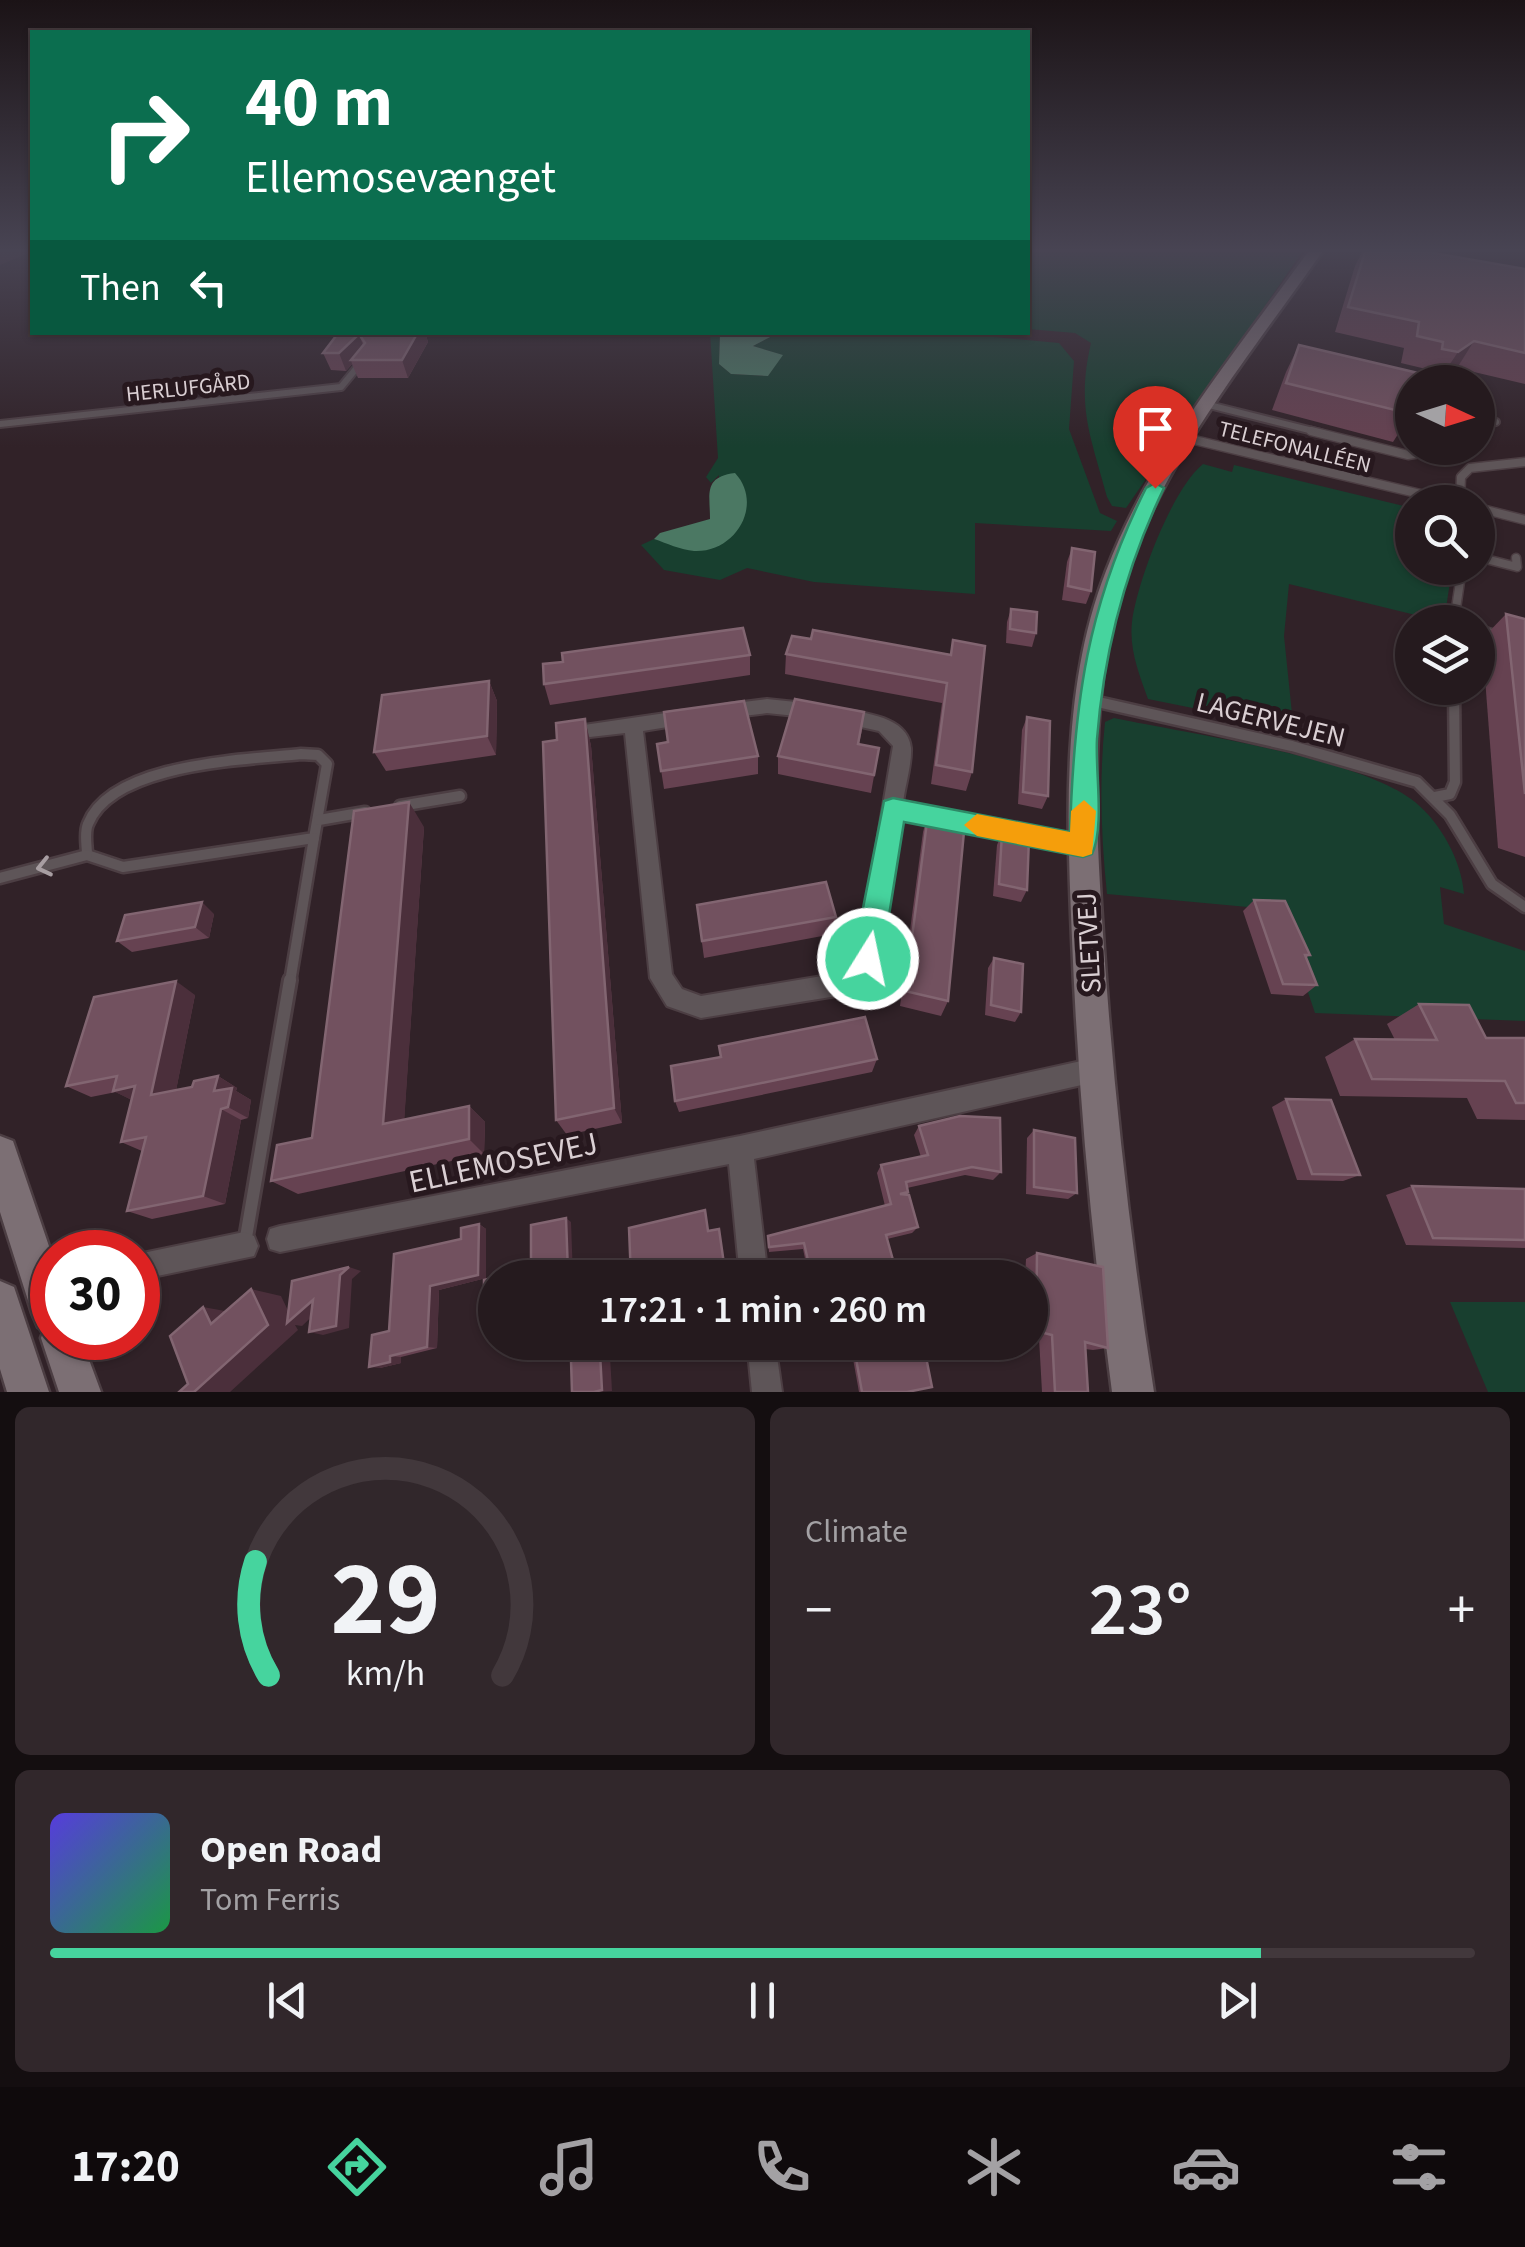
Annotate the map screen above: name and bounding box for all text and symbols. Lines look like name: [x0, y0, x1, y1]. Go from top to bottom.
text: 40 m: [245, 53, 393, 153]
icon: right: [80, 70, 210, 200]
text: Ellemosevænget: [245, 146, 556, 210]
icon: left: [181, 260, 236, 315]
text: Then: [80, 261, 161, 315]
north arrow: [1395, 365, 1495, 465]
map controls: [1395, 365, 1495, 705]
street label: HERLUFGÅRD: [124, 366, 252, 410]
pin: [1113, 386, 1198, 489]
icon: arrive: [1128, 401, 1183, 456]
street label: TELEFONALLÉEN: [1215, 413, 1374, 481]
button: search: [1395, 485, 1495, 585]
button: layers: [1395, 605, 1495, 705]
street label: LAGERVEJEN: [1192, 682, 1349, 758]
one-way arrow: [36, 855, 53, 876]
street label: SLETVEJ: [1066, 892, 1112, 994]
position arrow: [816, 907, 920, 1011]
street label: ELLEMOSEVEJ: [405, 1121, 602, 1205]
speed limit sign: 30: [30, 1230, 160, 1360]
text: 17:21 · 1 min · 260 m: [599, 1283, 927, 1337]
text: Climate: [805, 1509, 908, 1555]
text: 29: [330, 1527, 440, 1675]
text: 23°: [1088, 1557, 1192, 1664]
text: −: [805, 1572, 832, 1650]
text: +: [1448, 1572, 1475, 1650]
text: km/h: [345, 1648, 425, 1699]
text: Open Road: [200, 1823, 382, 1877]
text: Tom Ferris: [200, 1877, 340, 1923]
icon: previous: [260, 1973, 315, 2028]
icon: pause: [735, 1973, 790, 2028]
icon: next: [1210, 1973, 1265, 2028]
icon: directions: [322, 2132, 392, 2202]
icon: music: [534, 2132, 604, 2202]
icon: phone: [747, 2132, 817, 2202]
icon: climate: [959, 2132, 1029, 2202]
icon: car: [1171, 2132, 1241, 2202]
icon: filters: [1384, 2132, 1454, 2202]
text: 17:20: [71, 2135, 180, 2199]

